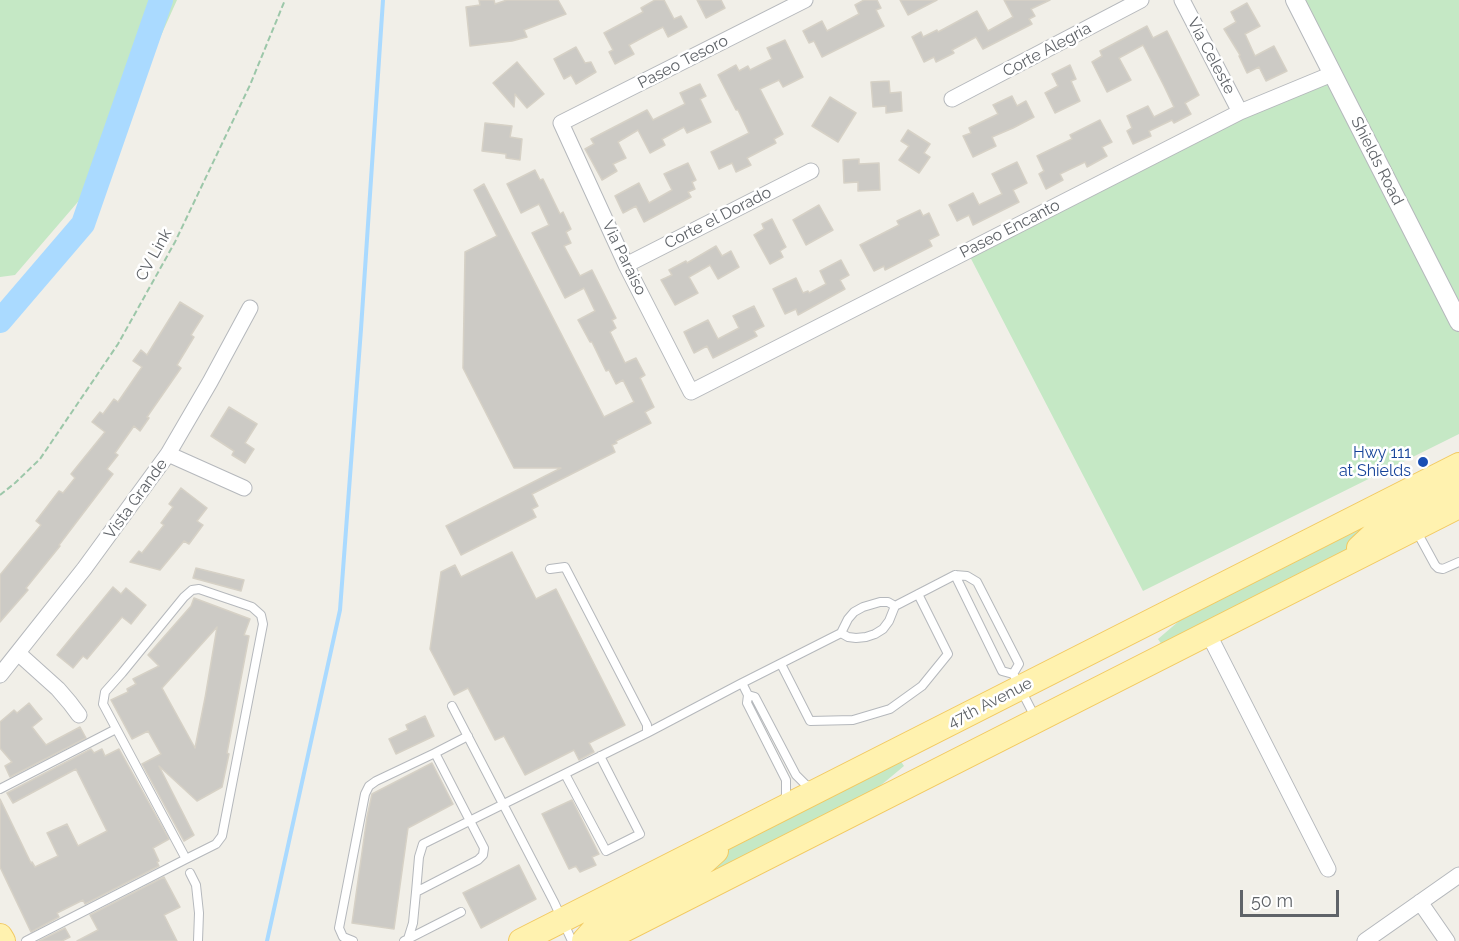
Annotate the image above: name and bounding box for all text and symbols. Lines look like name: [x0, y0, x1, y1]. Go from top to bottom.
street label: Via Celeste: [1183, 15, 1239, 97]
street label: Corte Alegria: [1000, 19, 1094, 81]
street label: Paseo Tesoro: [635, 31, 731, 93]
street label: Shields Road: [1347, 114, 1407, 208]
street label: Corte el Dorado: [661, 183, 775, 253]
street label: Paseo Encanto: [957, 196, 1063, 262]
street label: Via Paraiso: [598, 217, 650, 299]
street label: CV Link: [132, 226, 176, 284]
place label: Hwy 111 at Shields: [1339, 443, 1411, 481]
street label: Vista Grande: [100, 455, 172, 543]
marker: Hwy 111 at Shields: [1416, 455, 1430, 469]
street label: 47th Avenue: [945, 674, 1035, 732]
scale bar: [1243, 878, 1342, 916]
text: 50 m: [1251, 890, 1293, 911]

